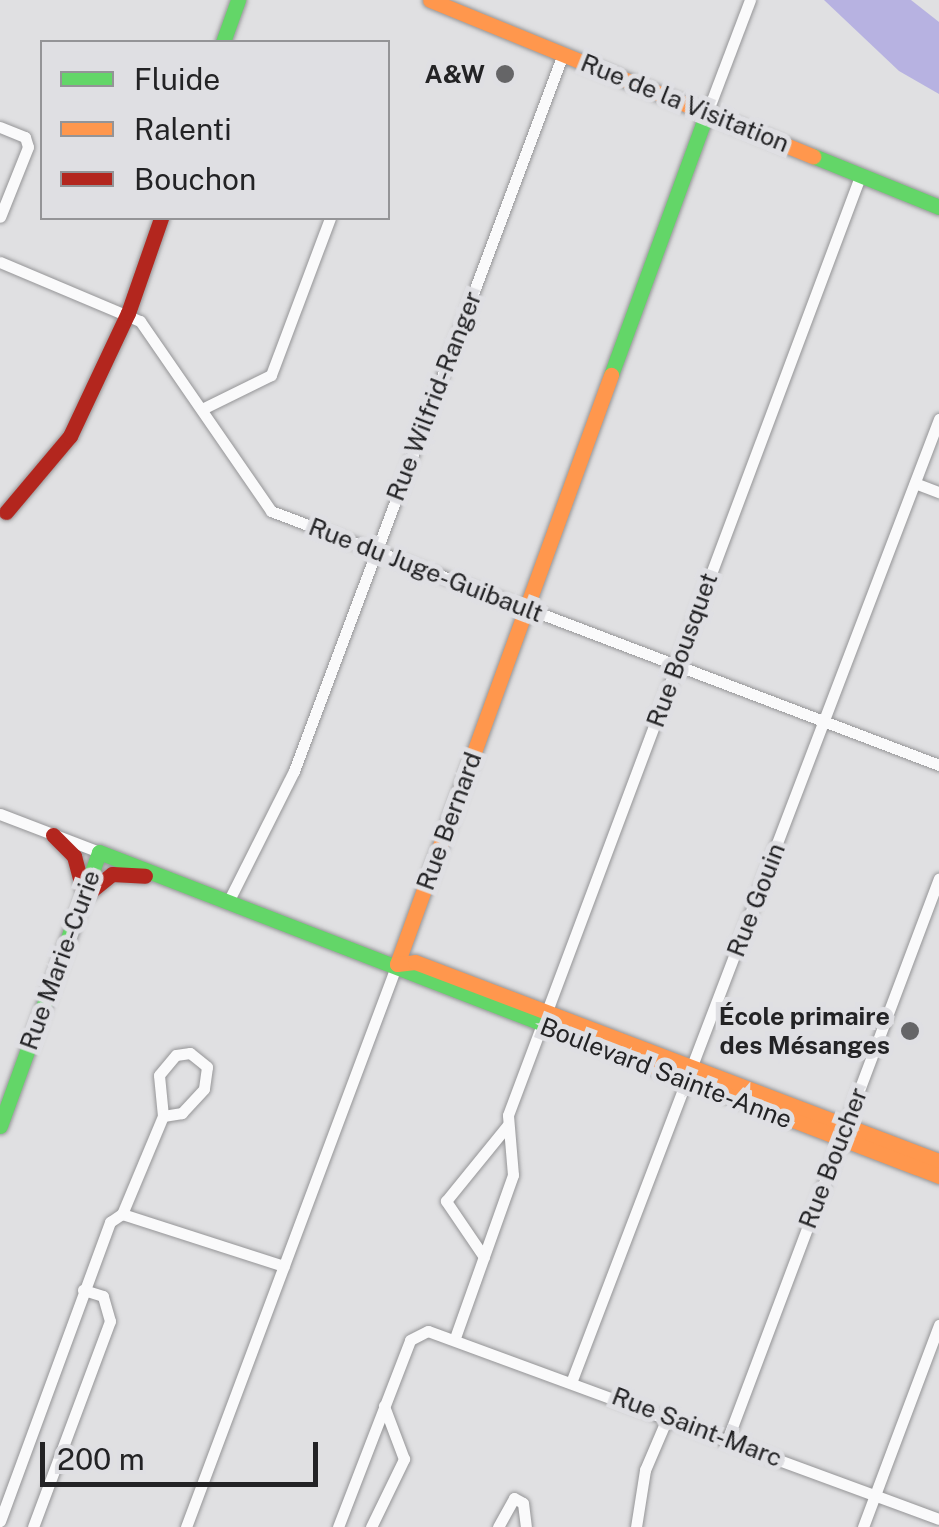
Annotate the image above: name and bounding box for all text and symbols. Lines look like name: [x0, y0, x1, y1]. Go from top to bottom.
legend: [40, 40, 390, 220]
street label: Rue de la Visitation: [576, 47, 794, 159]
place label: A&W: [425, 59, 485, 89]
text: Fluide: [134, 61, 220, 97]
marker: A&W: [494, 63, 516, 85]
text: Ralenti: [134, 111, 232, 147]
text: Bouchon: [134, 161, 256, 197]
street label: Rue Wilfrid-Ranger: [380, 287, 488, 505]
street label: Rue du Juge-Guibault: [304, 511, 548, 629]
street label: Rue Bousquet: [640, 569, 724, 731]
street label: Rue Bernard: [410, 748, 488, 894]
street label: Rue Gouin: [721, 839, 791, 961]
street label: Rue Marie-Curie: [14, 866, 106, 1054]
place label: École primaire des Mésanges: [719, 1002, 890, 1061]
street label: Boulevard Sainte-Anne: [536, 1011, 796, 1135]
marker: École primaire des Mésanges: [899, 1020, 921, 1042]
street label: Rue Boucher: [792, 1083, 874, 1233]
street label: Rue Saint-Marc: [608, 1381, 786, 1473]
scale bar: [45, 1422, 322, 1484]
text: 200 m: [57, 1441, 145, 1477]

